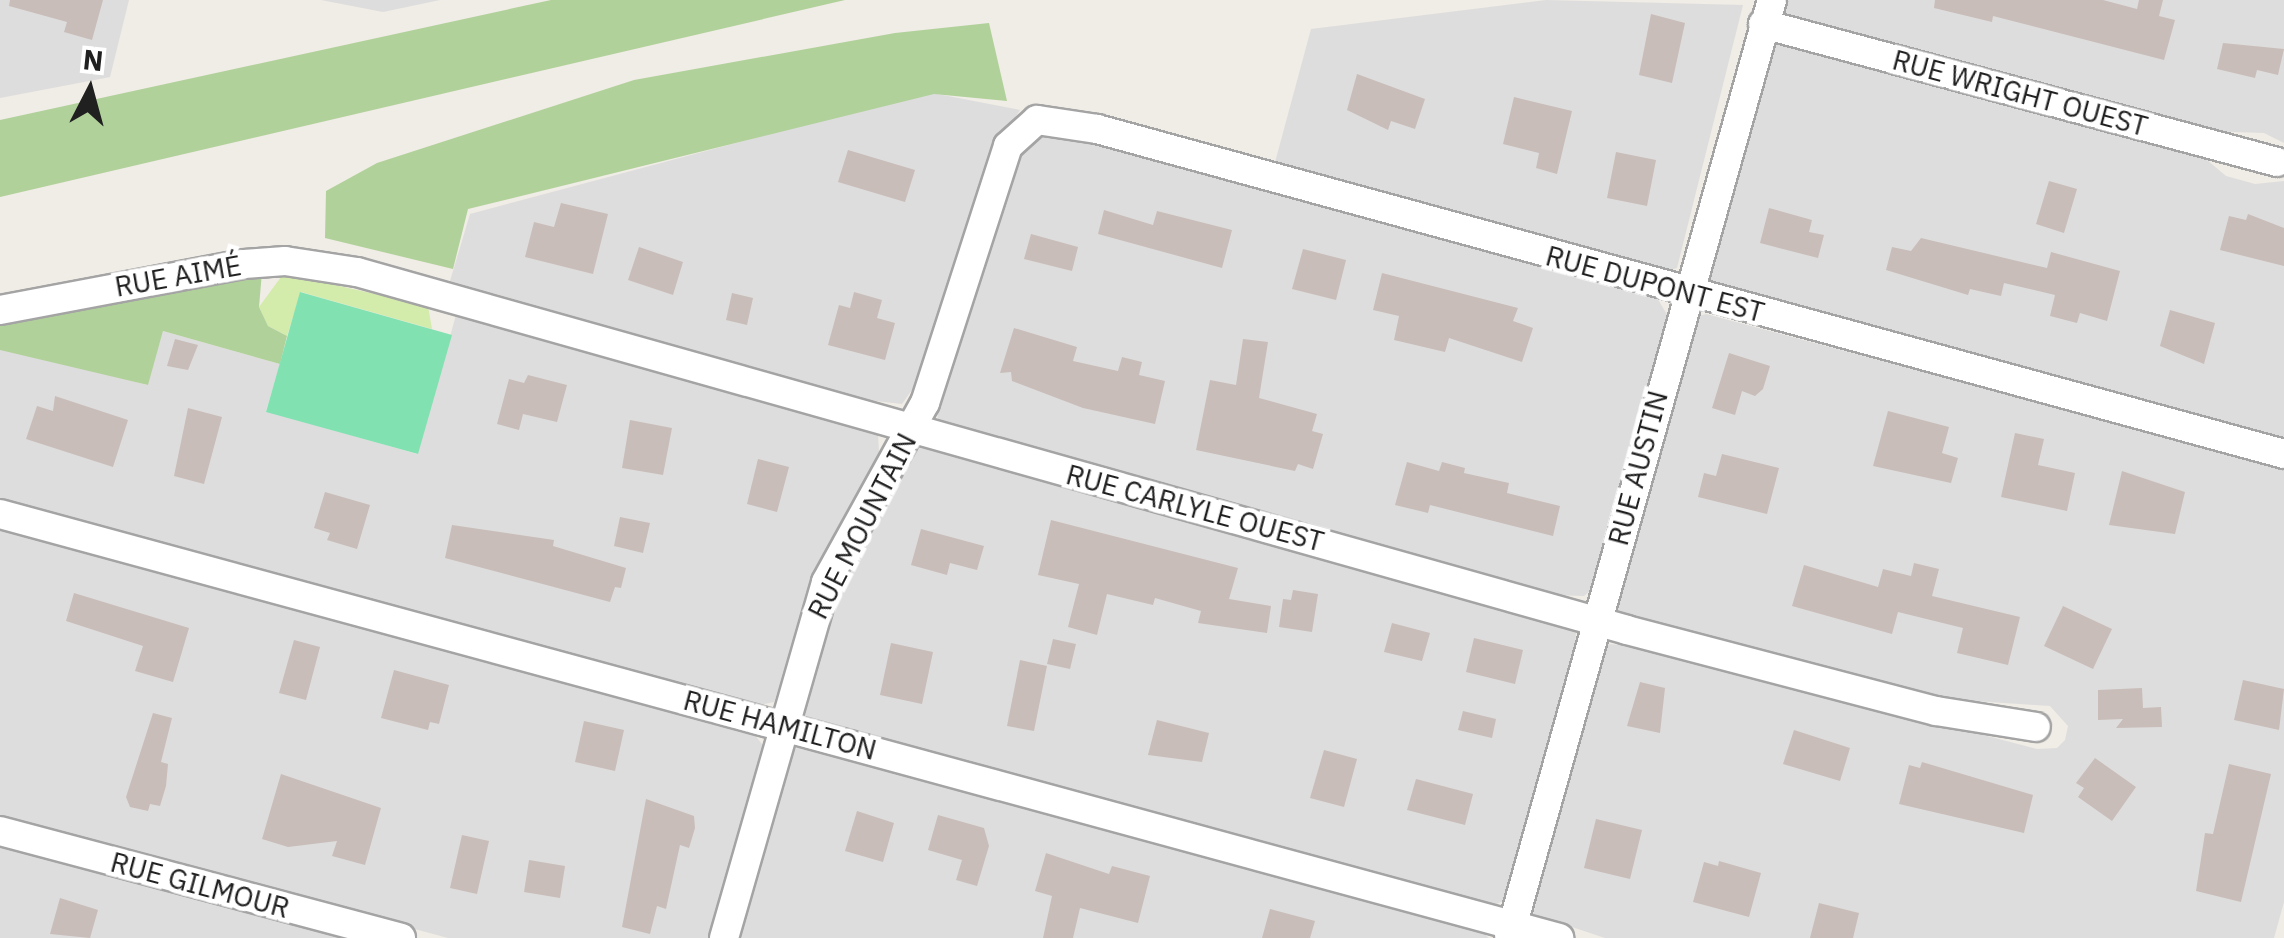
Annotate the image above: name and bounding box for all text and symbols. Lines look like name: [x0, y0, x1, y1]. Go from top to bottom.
north arrow: [40, 40, 140, 140]
text: N: [81, 40, 105, 79]
street label: RUE WRIGHT OUEST: [1889, 43, 2151, 143]
street label: RUE DUPONT EST: [1542, 239, 1768, 329]
street label: RUE AIMÉ: [112, 248, 244, 304]
street label: RUE AUSTIN: [1601, 387, 1675, 549]
street label: RUE MOUNTAIN: [801, 427, 923, 625]
street label: RUE CARLYLE OUEST: [1063, 457, 1327, 559]
street label: RUE HAMILTON: [680, 683, 880, 767]
street label: RUE GILMOUR: [107, 845, 293, 925]

